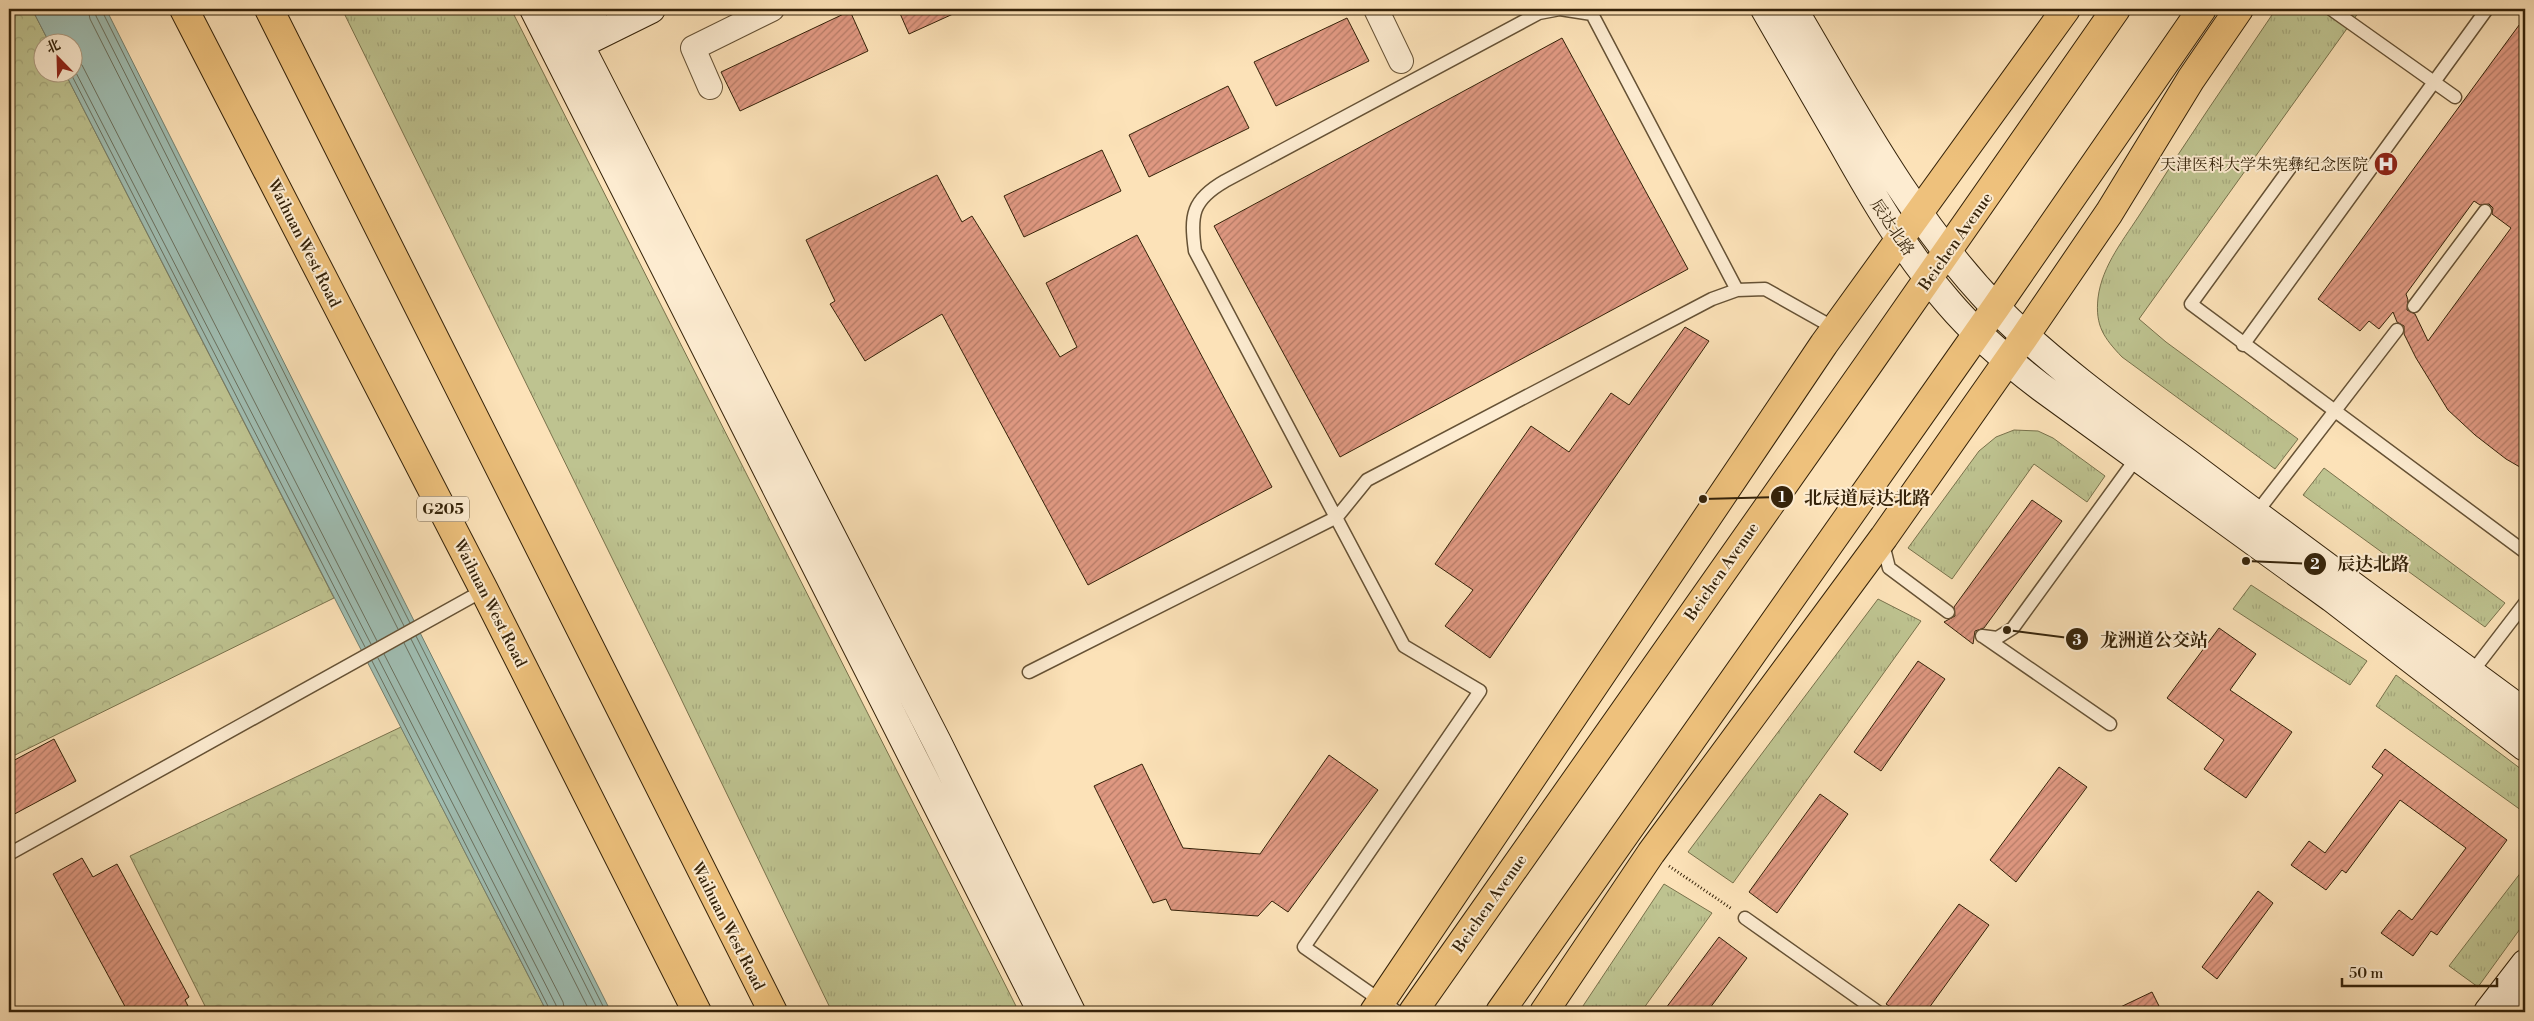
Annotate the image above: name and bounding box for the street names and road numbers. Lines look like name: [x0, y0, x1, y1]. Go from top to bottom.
street label: Waihuan West Road: [263, 175, 345, 311]
street label: Beichen Avenue: [1914, 188, 1997, 296]
street label: 辰达北路: [1866, 195, 1918, 260]
road number: G205: [417, 496, 469, 522]
street label: Beichen Avenue: [1680, 518, 1763, 626]
street label: Waihuan West Road: [449, 535, 531, 671]
street label: Beichen Avenue: [1448, 850, 1531, 958]
street label: Waihuan West Road: [687, 858, 769, 994]

